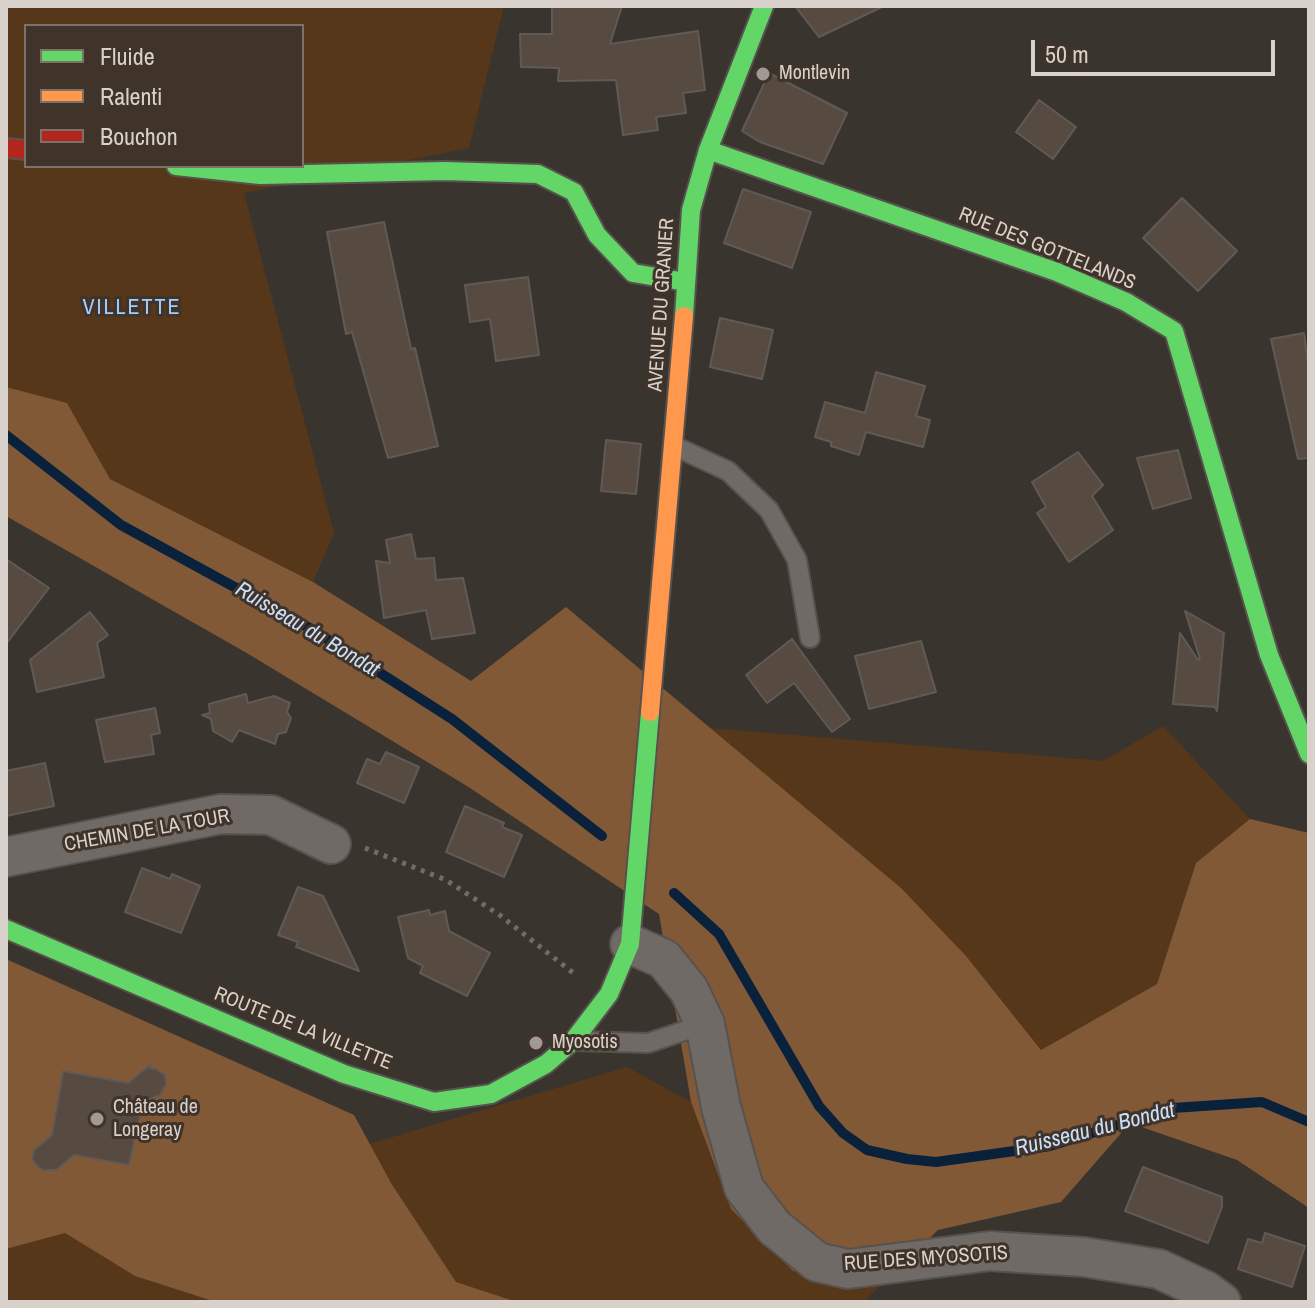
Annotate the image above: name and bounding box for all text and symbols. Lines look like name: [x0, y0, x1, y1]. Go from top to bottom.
legend: [24, 24, 304, 168]
scale bar: [1035, 24, 1279, 74]
text: 50 m: [1045, 38, 1089, 70]
text: Fluide: [100, 40, 155, 72]
place label: Montlevin: [779, 62, 850, 86]
marker: Montlevin: [754, 65, 772, 83]
text: Ralenti: [100, 80, 162, 112]
text: Bouchon: [100, 120, 178, 152]
street label: RUE DES GOTTELANDS: [955, 203, 1139, 295]
street label: AVENUE DU GRANIER: [644, 217, 680, 393]
district label: VILLETTE: [82, 295, 182, 321]
water label: Ruisseau du Bondat: [230, 577, 384, 683]
street label: CHEMIN DE LA TOUR: [62, 805, 232, 857]
street label: ROUTE DE LA VILLETTE: [211, 982, 395, 1076]
place label: Myosotis: [552, 1031, 618, 1055]
marker: Myosotis: [527, 1034, 545, 1052]
place label: Château de Longeray: [113, 1096, 198, 1143]
water label: Ruisseau du Bondat: [1012, 1097, 1178, 1163]
marker: Château de Longeray: [88, 1110, 106, 1128]
street label: RUE DES MYOSOTIS: [843, 1241, 1009, 1277]

